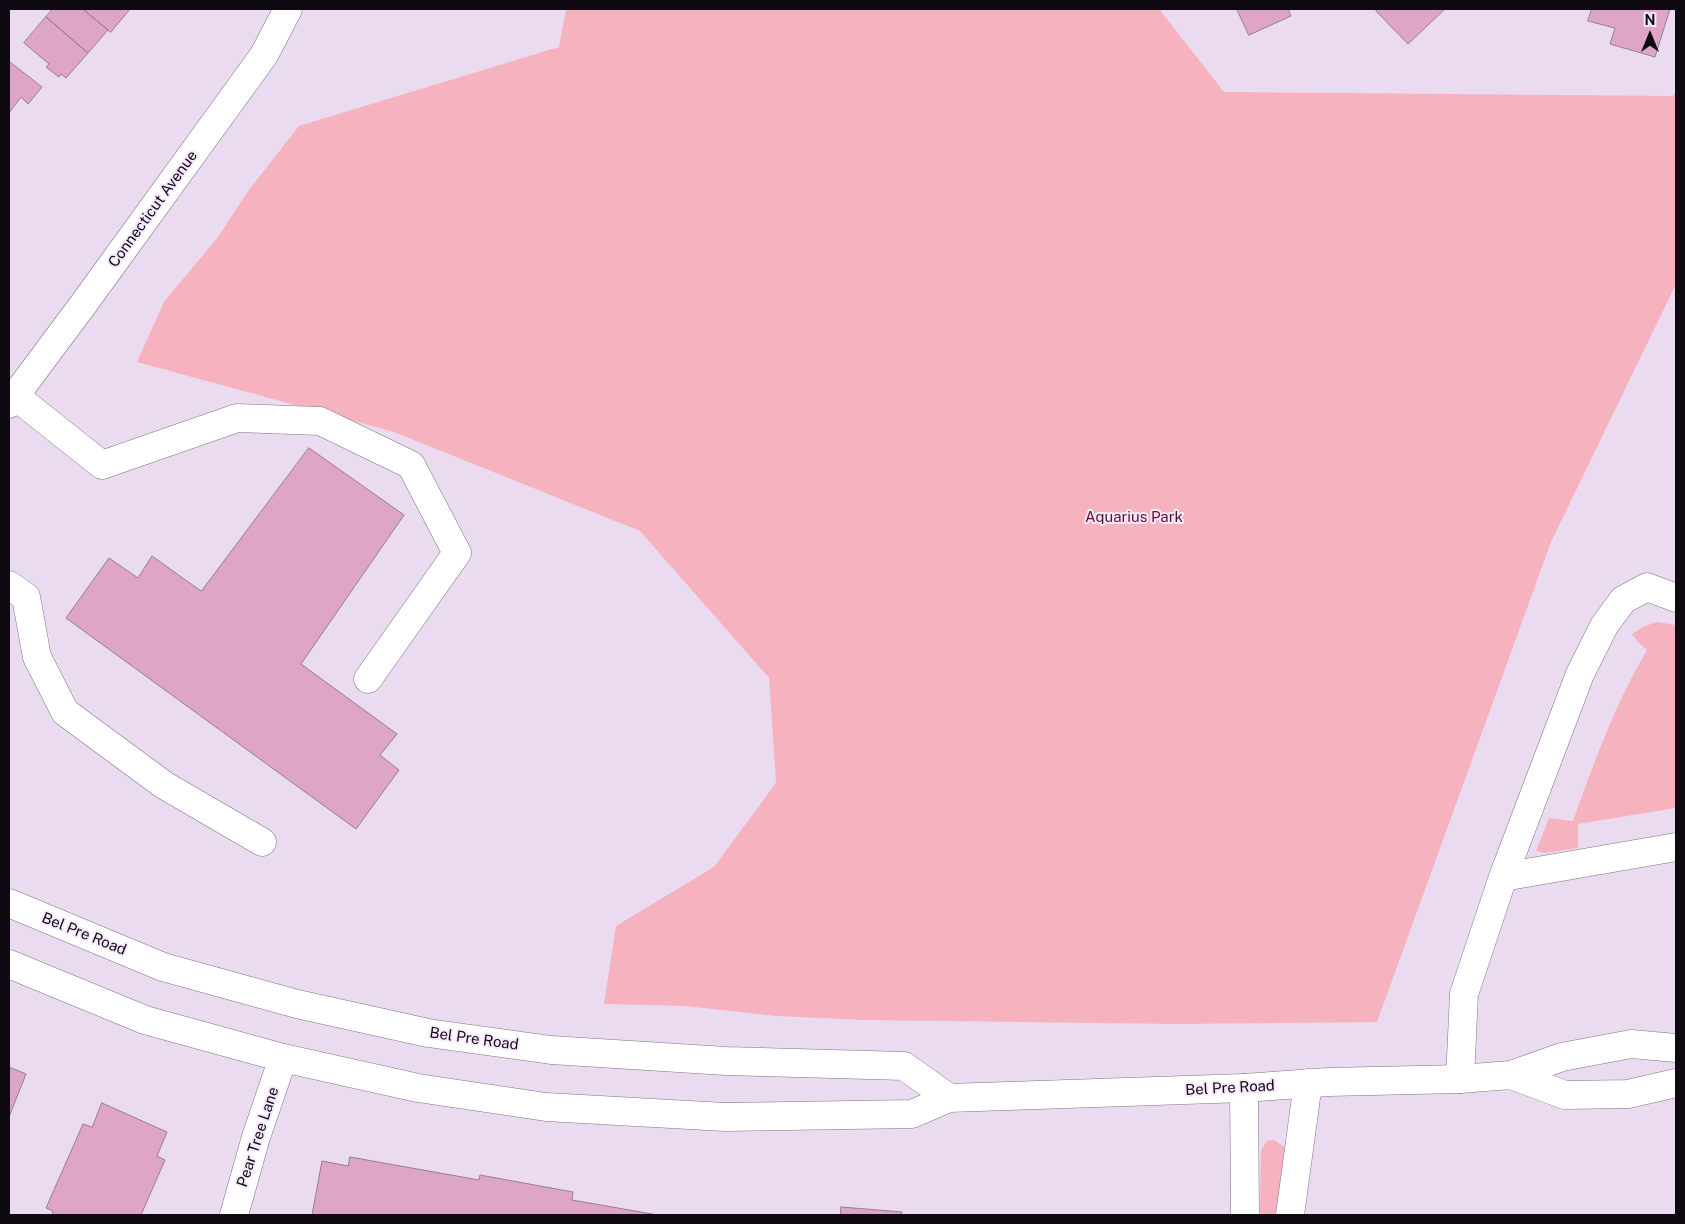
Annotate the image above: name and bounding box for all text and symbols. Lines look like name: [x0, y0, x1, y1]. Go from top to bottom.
north arrow: [1625, 10, 1675, 60]
text: N: [1645, 12, 1655, 28]
street label: Connecticut Avenue: [105, 147, 201, 271]
park label: Aquarius Park: [1085, 508, 1183, 526]
street label: Bel Pre Road: [39, 909, 129, 959]
street label: Bel Pre Road: [428, 1024, 520, 1054]
street label: Bel Pre Road: [1185, 1077, 1275, 1099]
street label: Pear Tree Lane: [233, 1085, 283, 1189]

